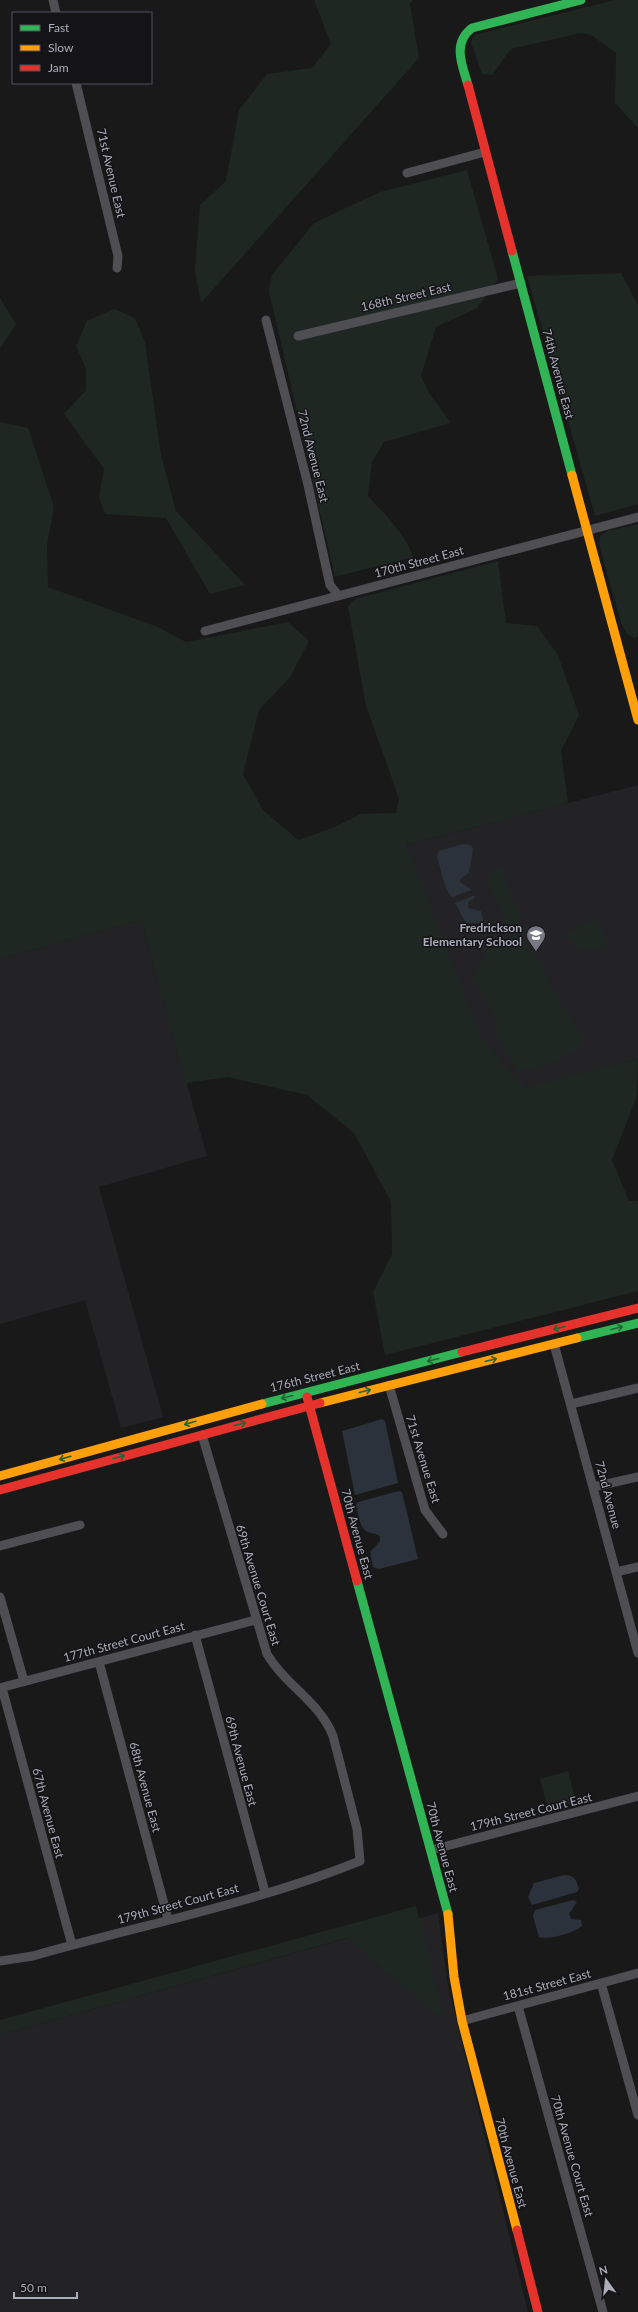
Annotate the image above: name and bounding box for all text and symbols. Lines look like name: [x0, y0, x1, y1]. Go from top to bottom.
legend: [12, 12, 152, 84]
text: Fast: [48, 20, 70, 35]
text: Slow: [48, 40, 74, 55]
text: Jam: [48, 60, 69, 75]
street label: 71st Avenue East: [94, 127, 129, 220]
street label: 168th Street East: [359, 279, 453, 314]
street label: 74th Avenue East: [539, 327, 578, 421]
street label: 72nd Avenue East: [295, 408, 332, 505]
street label: 170th Street East: [373, 542, 466, 581]
place label: Fredrickson Elementary School: [423, 920, 522, 949]
school or university icon: Fredrickson Elementary School: [525, 924, 547, 952]
one-way arrow: [611, 1324, 624, 1331]
one-way arrow: [553, 1325, 566, 1333]
one-way arrow: [485, 1355, 498, 1363]
one-way arrow: [427, 1356, 440, 1364]
street label: 176th Street East: [268, 1358, 362, 1395]
one-way arrow: [359, 1387, 372, 1395]
one-way arrow: [280, 1393, 293, 1401]
street label: 71st Avenue East: [403, 1413, 444, 1505]
one-way arrow: [184, 1420, 197, 1427]
one-way arrow: [233, 1420, 246, 1428]
one-way arrow: [112, 1453, 125, 1461]
one-way arrow: [59, 1455, 72, 1462]
street label: 72nd Avenue: [592, 1459, 625, 1530]
street label: 70th Avenue East: [338, 1487, 377, 1581]
street label: 69th Avenue Court East: [233, 1522, 284, 1648]
street label: 177th Street Court East: [62, 1618, 187, 1665]
street label: 69th Avenue East: [222, 1714, 261, 1808]
street label: 68th Avenue East: [126, 1740, 165, 1834]
street label: 67th Avenue East: [29, 1766, 68, 1860]
street label: 179th Street Court East: [468, 1789, 594, 1834]
street label: 70th Avenue East: [423, 1800, 462, 1894]
street label: 179th Street Court East: [116, 1880, 241, 1927]
street label: 181st Street East: [501, 1965, 593, 2003]
street label: 70th Avenue Court East: [548, 2093, 597, 2219]
street label: 70th Avenue East: [492, 2116, 531, 2210]
north arrow: [586, 2260, 626, 2300]
text: N: [598, 2262, 609, 2277]
scale bar: [14, 2274, 77, 2300]
text: 50 m: [20, 2280, 47, 2295]

